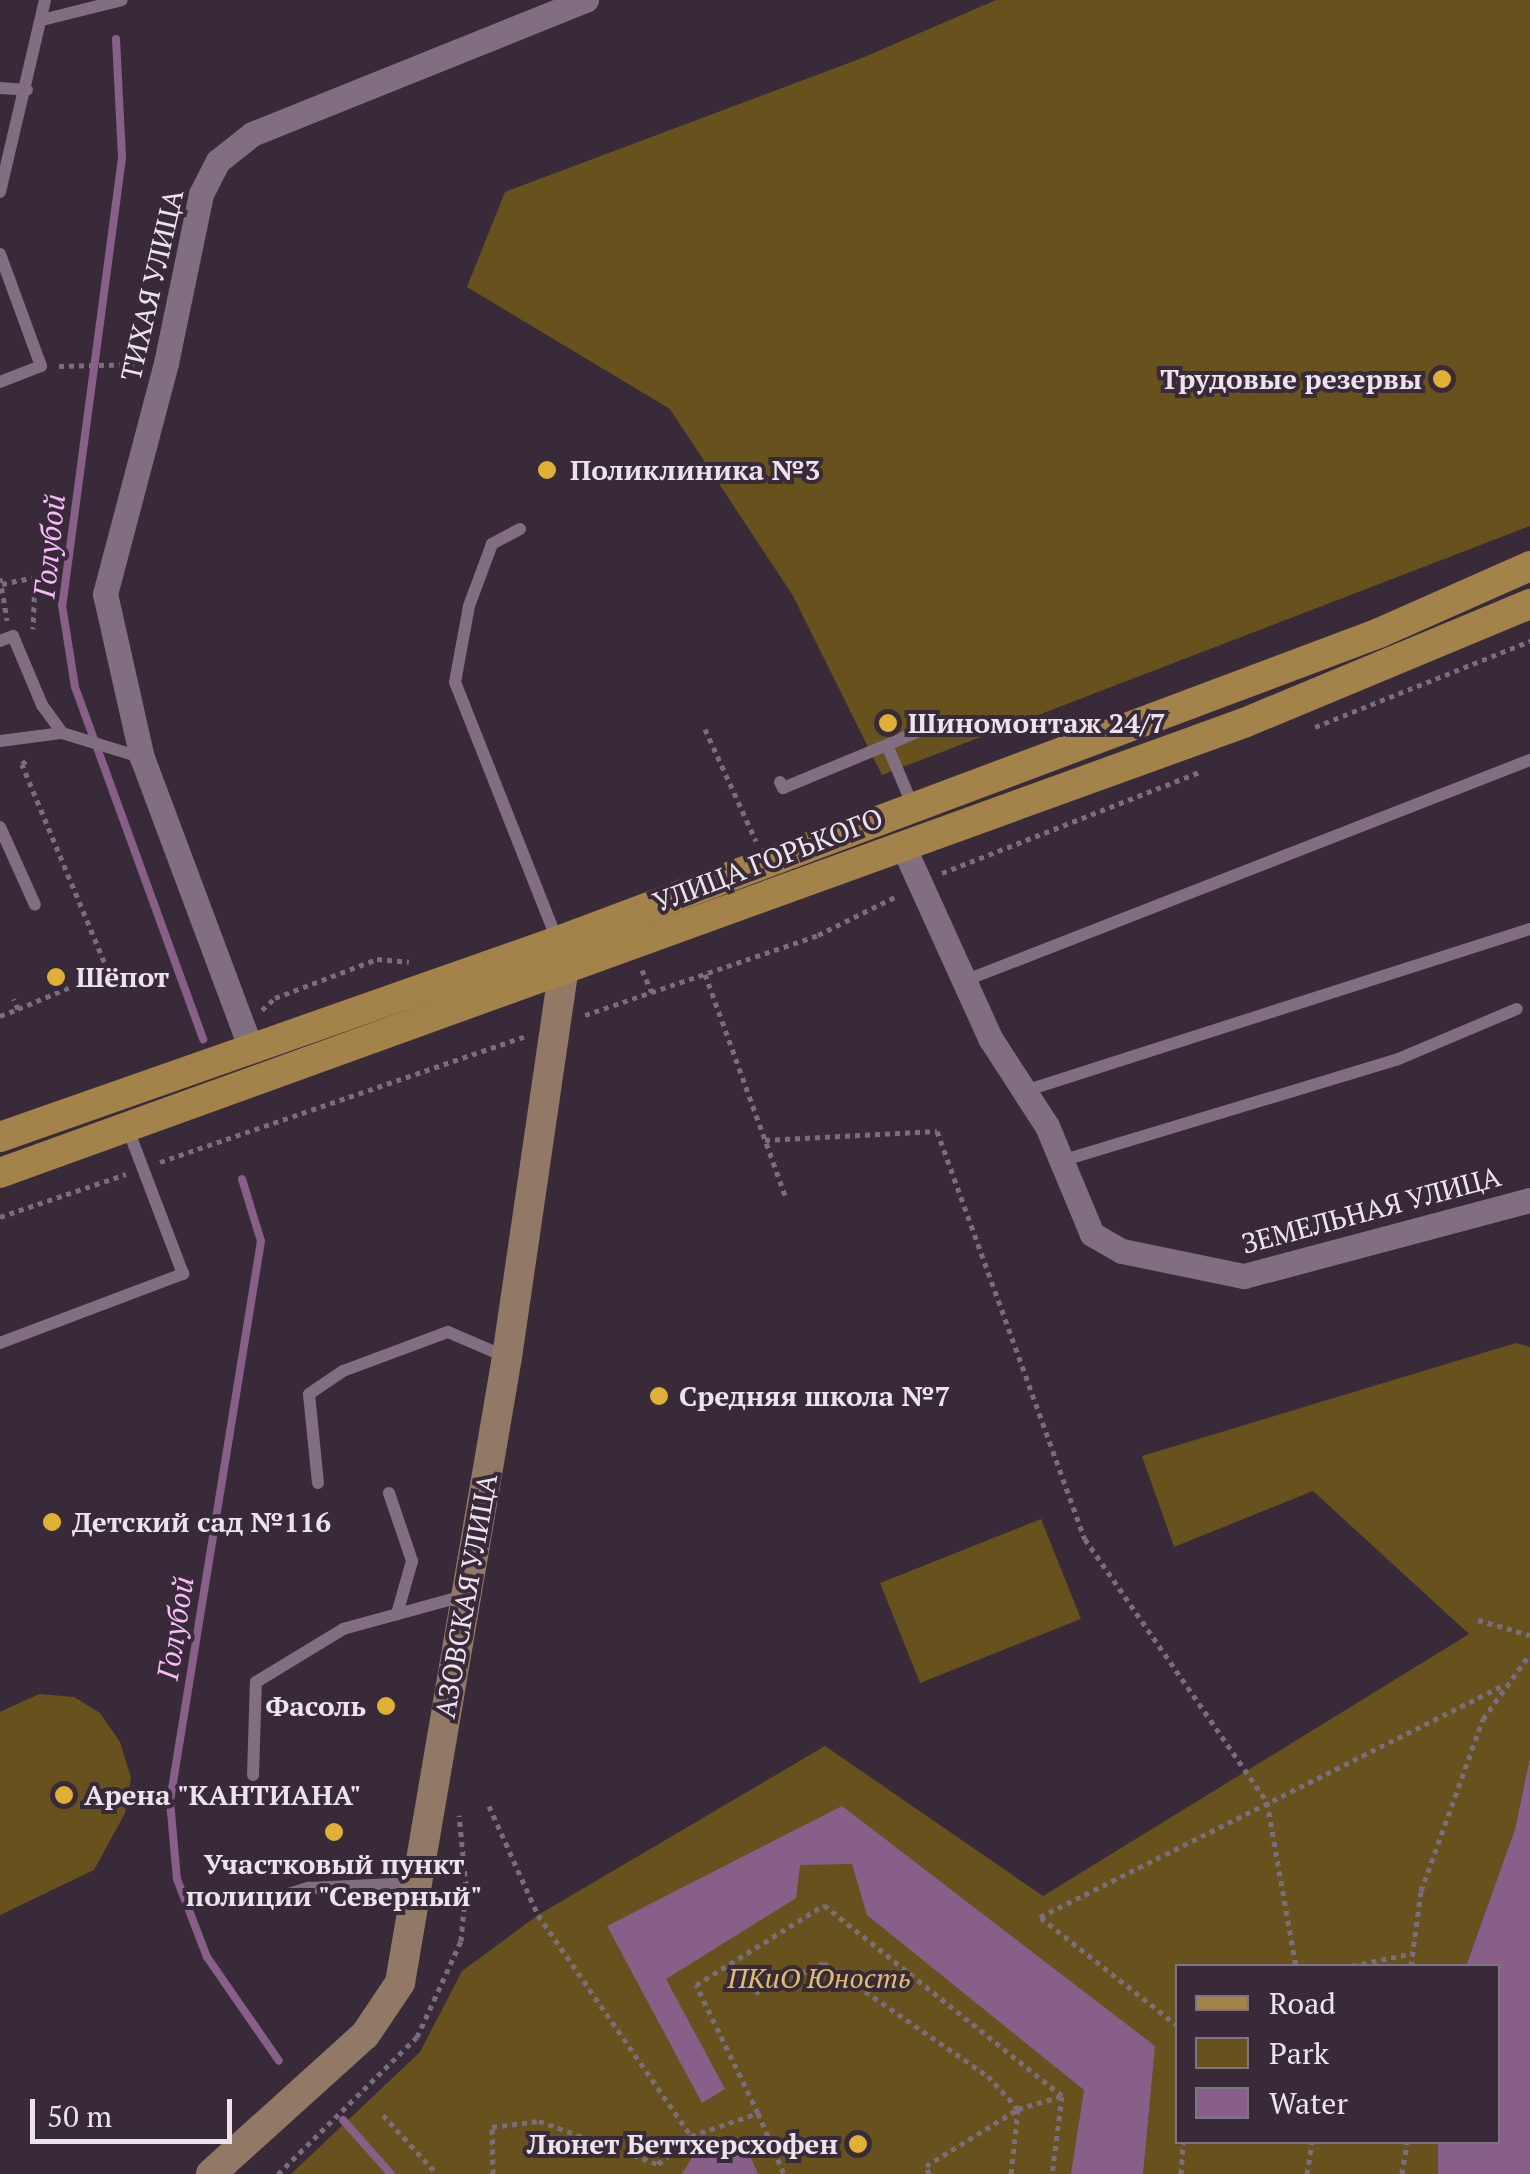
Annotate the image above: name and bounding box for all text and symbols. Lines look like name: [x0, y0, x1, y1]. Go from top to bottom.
street label: ТИХАЯ УЛИЦА: [114, 186, 190, 384]
place label: Трудовые резервы: [1160, 362, 1422, 396]
marker: Трудовые резервы: [1431, 368, 1453, 390]
place label: Поликлиника №3: [570, 453, 820, 487]
marker: Поликлиника №3: [534, 457, 560, 483]
water label: Голубой: [26, 492, 72, 600]
place label: Шиномонтаж 24/7: [908, 706, 1166, 740]
marker: Шиномонтаж 24/7: [877, 712, 899, 734]
street label: УЛИЦА ГОРЬКОГО: [648, 801, 888, 919]
place label: Шёпот: [76, 960, 169, 994]
marker: Шёпот: [45, 966, 67, 988]
street label: ЗЕМЕЛЬНАЯ УЛИЦА: [1237, 1159, 1505, 1261]
place label: Средняя школа №7: [679, 1379, 950, 1413]
marker: Средняя школа №7: [648, 1385, 670, 1407]
street label: АЗОВСКАЯ УЛИЦА: [428, 1471, 504, 1721]
place label: Детский сад №116: [72, 1505, 331, 1539]
marker: Детский сад №116: [41, 1511, 63, 1533]
water label: Голубой: [149, 1574, 201, 1682]
place label: Фасоль: [265, 1689, 366, 1723]
marker: Фасоль: [375, 1695, 397, 1717]
place label: Арена "КАНТИАНА": [84, 1778, 362, 1812]
marker: Арена "КАНТИАНА": [53, 1784, 75, 1806]
marker: Участковый пункт полиции "Северный": [323, 1821, 345, 1843]
place label: Участковый пункт полиции "Северный": [185, 1847, 483, 1913]
park label: ПКиО Юность: [727, 1961, 911, 1995]
legend: [1175, 1964, 1500, 2144]
text: Road: [1269, 1983, 1336, 2023]
text: Park: [1269, 2033, 1329, 2073]
scale bar: [35, 2079, 238, 2141]
text: Water: [1269, 2083, 1348, 2123]
text: 50 m: [47, 2096, 112, 2136]
place label: Люнет Беттхерсхофен: [526, 2127, 838, 2161]
marker: Люнет Беттхерсхофен: [847, 2133, 869, 2155]

